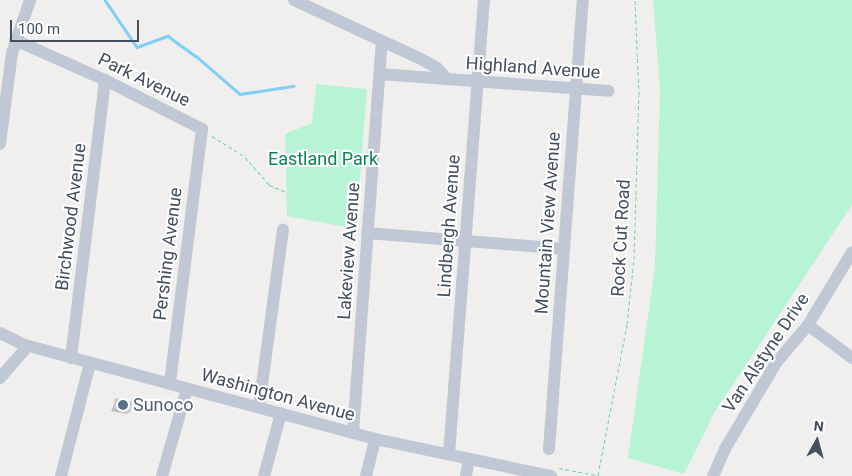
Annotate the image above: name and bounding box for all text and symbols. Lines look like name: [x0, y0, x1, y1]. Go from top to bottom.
scale bar: [12, 10, 141, 42]
text: 100 m: [18, 20, 60, 38]
street label: Park Avenue: [95, 48, 193, 112]
street label: Highland Avenue: [465, 53, 601, 83]
street label: Mountain View Avenue: [531, 131, 565, 315]
street label: Birchwood Avenue: [51, 142, 91, 292]
park label: Eastland Park: [268, 148, 378, 170]
street label: Lindbergh Avenue: [433, 154, 465, 298]
street label: Rock Cut Road: [607, 179, 635, 297]
street label: Lakeview Avenue: [333, 182, 365, 320]
street label: Pershing Avenue: [149, 186, 187, 322]
street label: Van Alstyne Drive: [718, 289, 814, 417]
street label: Washington Avenue: [199, 364, 357, 426]
place label: Sunoco: [133, 394, 194, 416]
marker: Sunoco: [117, 399, 129, 411]
north arrow: [792, 416, 842, 466]
text: N: [813, 418, 825, 435]

